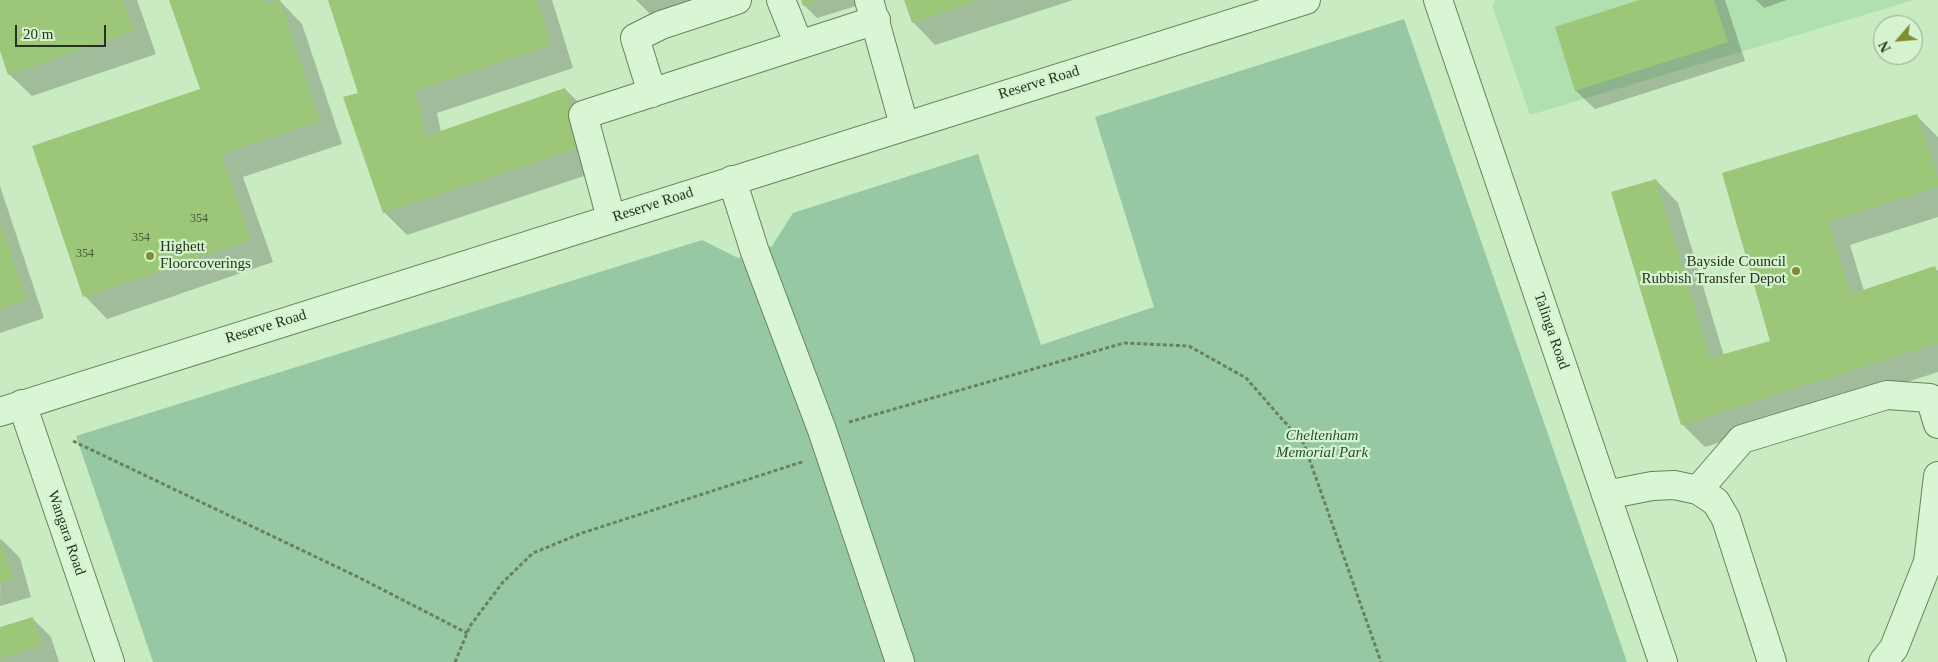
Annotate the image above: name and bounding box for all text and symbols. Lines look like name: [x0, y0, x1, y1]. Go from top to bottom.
scale bar: [18, 15, 109, 47]
north arrow: [1873, 15, 1923, 65]
text: 20 m: [23, 26, 53, 42]
text: N: [1876, 39, 1894, 54]
street label: Reserve Road: [996, 62, 1082, 104]
street label: Reserve Road: [610, 184, 696, 226]
house number: 354: [190, 212, 208, 226]
house number: 354: [132, 231, 150, 245]
place label: Highett Floorcoverings: [160, 238, 251, 273]
house number: 354: [76, 247, 94, 261]
marker: Highett Floorcoverings: [144, 250, 156, 262]
place label: Bayside Council Rubbish Transfer Depot: [1642, 253, 1786, 288]
marker: Bayside Council Rubbish Transfer Depot: [1790, 265, 1802, 277]
street label: Talinga Road: [1529, 290, 1573, 372]
street label: Reserve Road: [223, 306, 309, 348]
park label: Cheltenham Memorial Park: [1276, 427, 1368, 462]
street label: Wangara Road: [43, 488, 89, 578]

